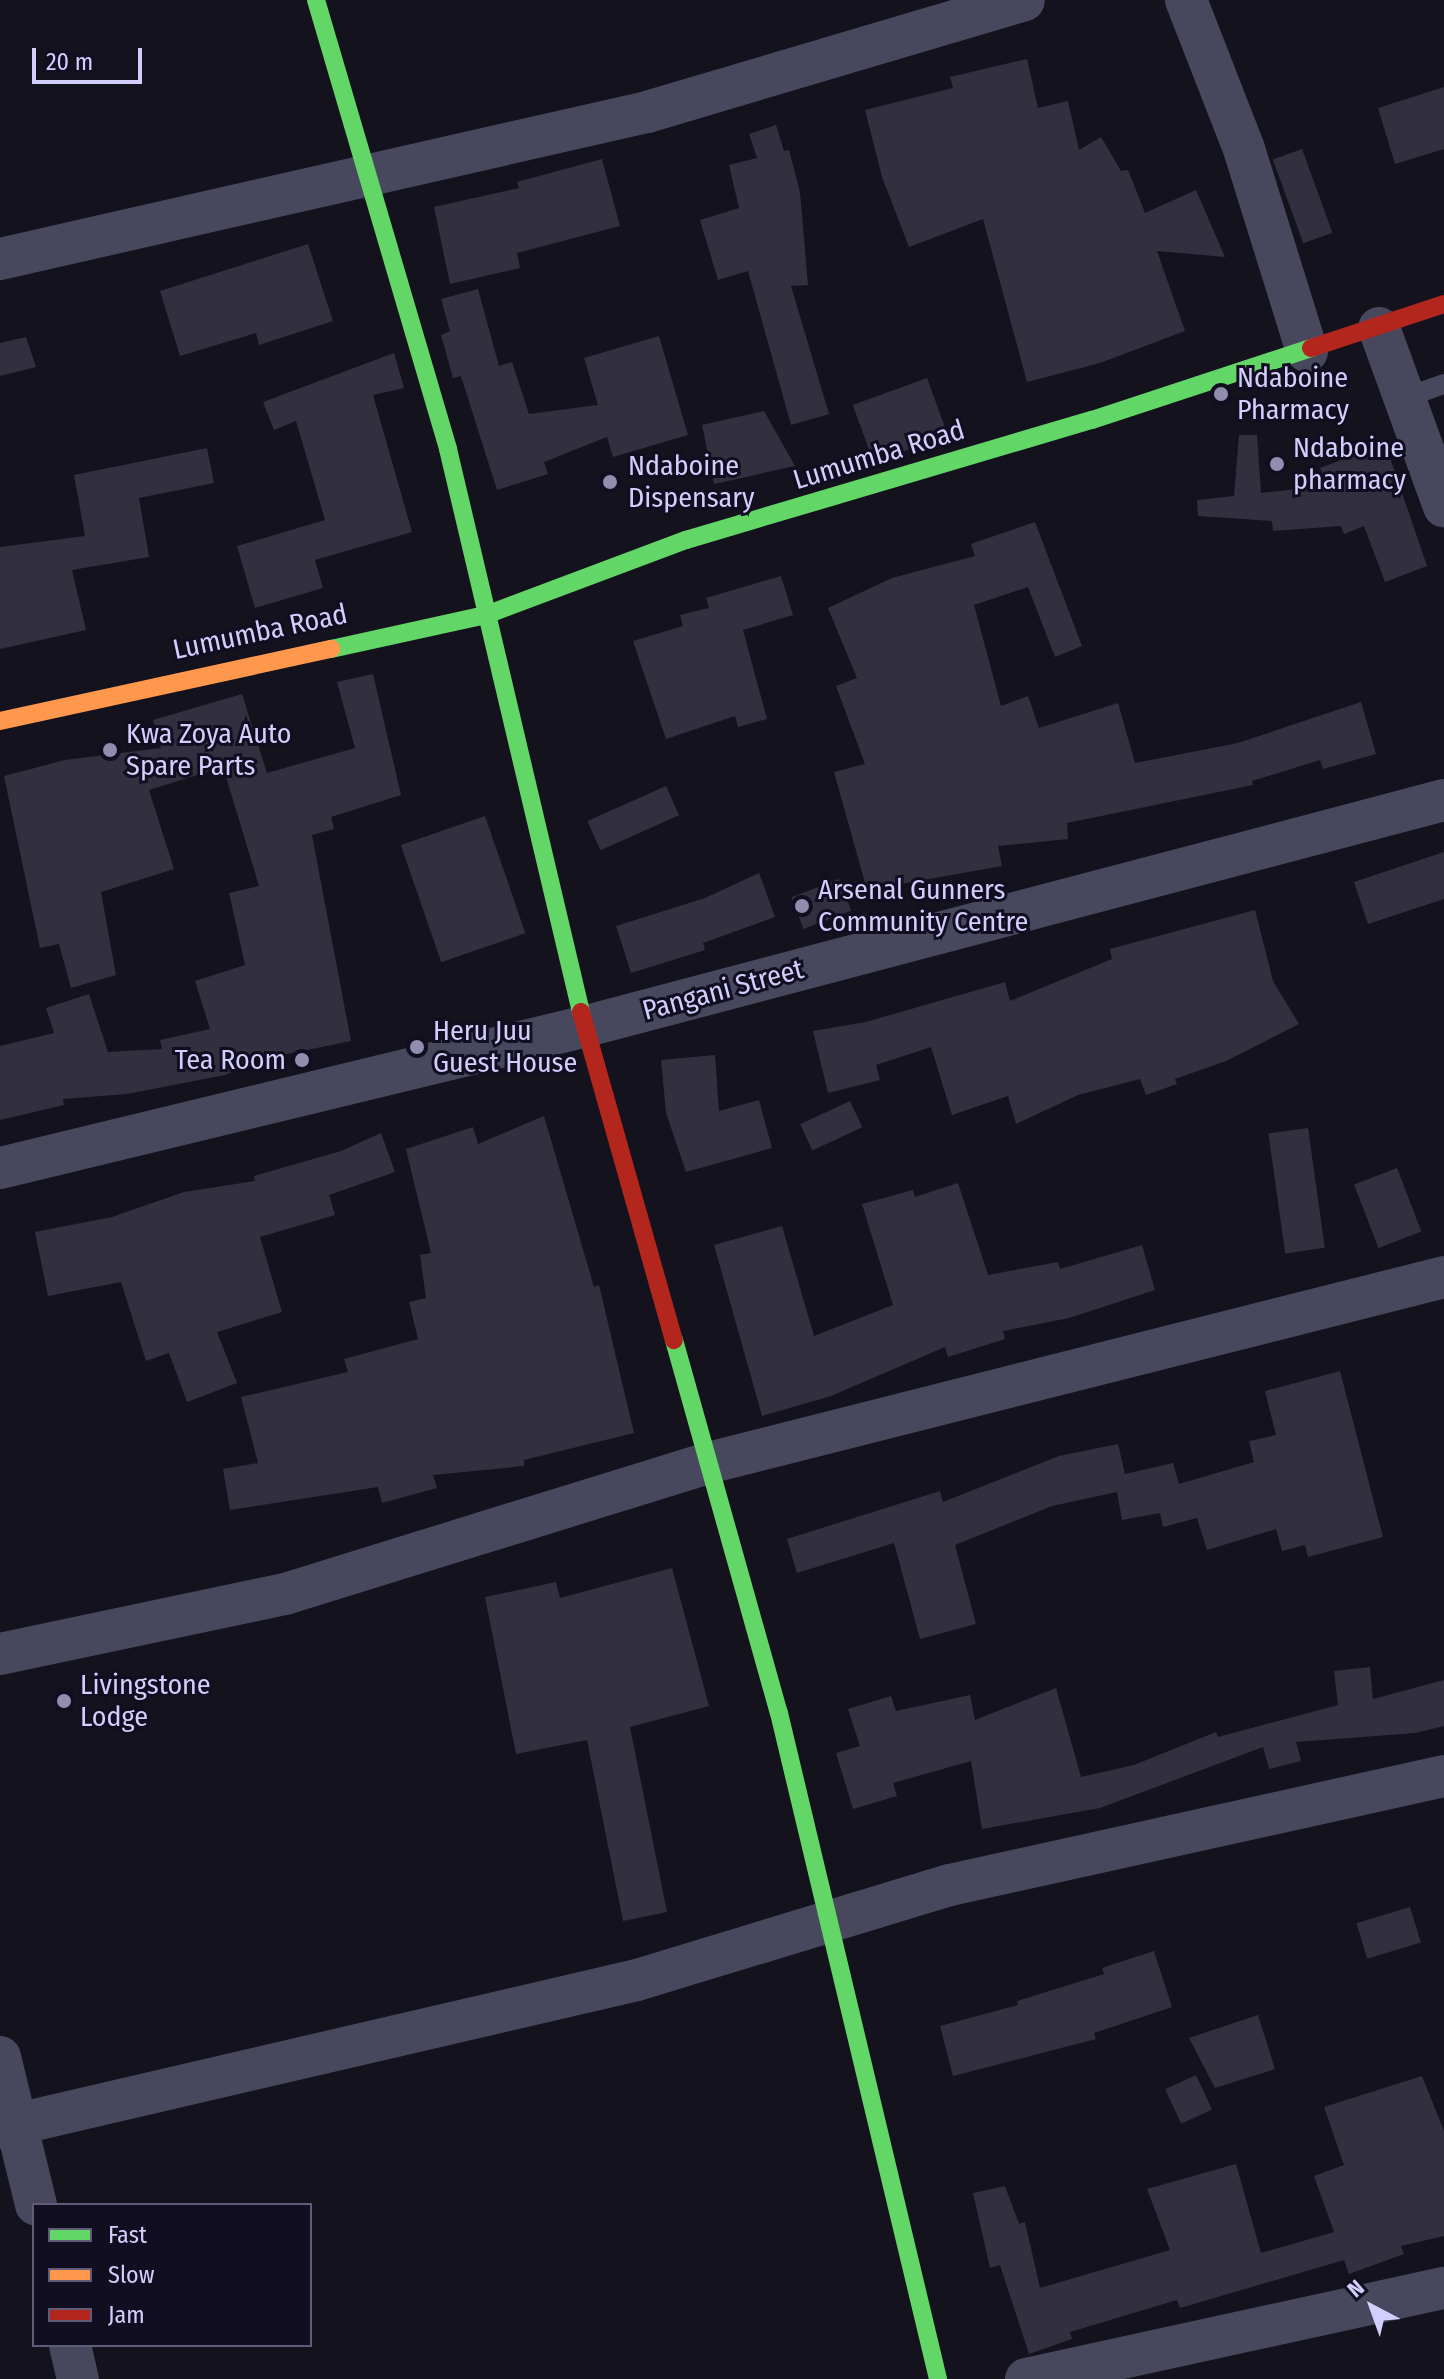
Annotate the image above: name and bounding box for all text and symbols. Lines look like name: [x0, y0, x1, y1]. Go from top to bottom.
scale bar: [36, 32, 146, 82]
text: 20 m: [46, 48, 93, 76]
place label: Ndaboine Pharmacy: [1237, 361, 1349, 427]
marker: Ndaboine Pharmacy: [1212, 385, 1230, 403]
street label: Lumumba Road: [789, 413, 969, 497]
place label: Ndaboine pharmacy: [1293, 431, 1406, 497]
place label: Ndaboine Dispensary: [628, 449, 755, 515]
marker: Ndaboine pharmacy: [1268, 455, 1286, 473]
marker: Ndaboine Dispensary: [599, 471, 621, 493]
street label: Lumumba Road: [170, 597, 350, 667]
place label: Kwa Zoya Auto Spare Parts: [126, 717, 291, 783]
marker: Kwa Zoya Auto Spare Parts: [101, 741, 119, 759]
place label: Arsenal Gunners Community Centre: [818, 873, 1028, 939]
marker: Arsenal Gunners Community Centre: [793, 897, 811, 915]
street label: Pangani Street: [639, 952, 807, 1028]
place label: Heru Juu Guest House: [433, 1014, 577, 1080]
marker: Heru Juu Guest House: [408, 1038, 426, 1056]
place label: Tea Room: [175, 1043, 286, 1077]
marker: Tea Room: [293, 1051, 311, 1069]
place label: Livingstone Lodge: [80, 1668, 211, 1734]
marker: Livingstone Lodge: [55, 1692, 73, 1710]
legend: [32, 2203, 312, 2347]
text: Fast: [108, 2221, 147, 2249]
text: Slow: [108, 2261, 154, 2289]
north arrow: [1332, 2267, 1412, 2347]
text: N: [1342, 2274, 1370, 2303]
text: Jam: [108, 2301, 145, 2329]

